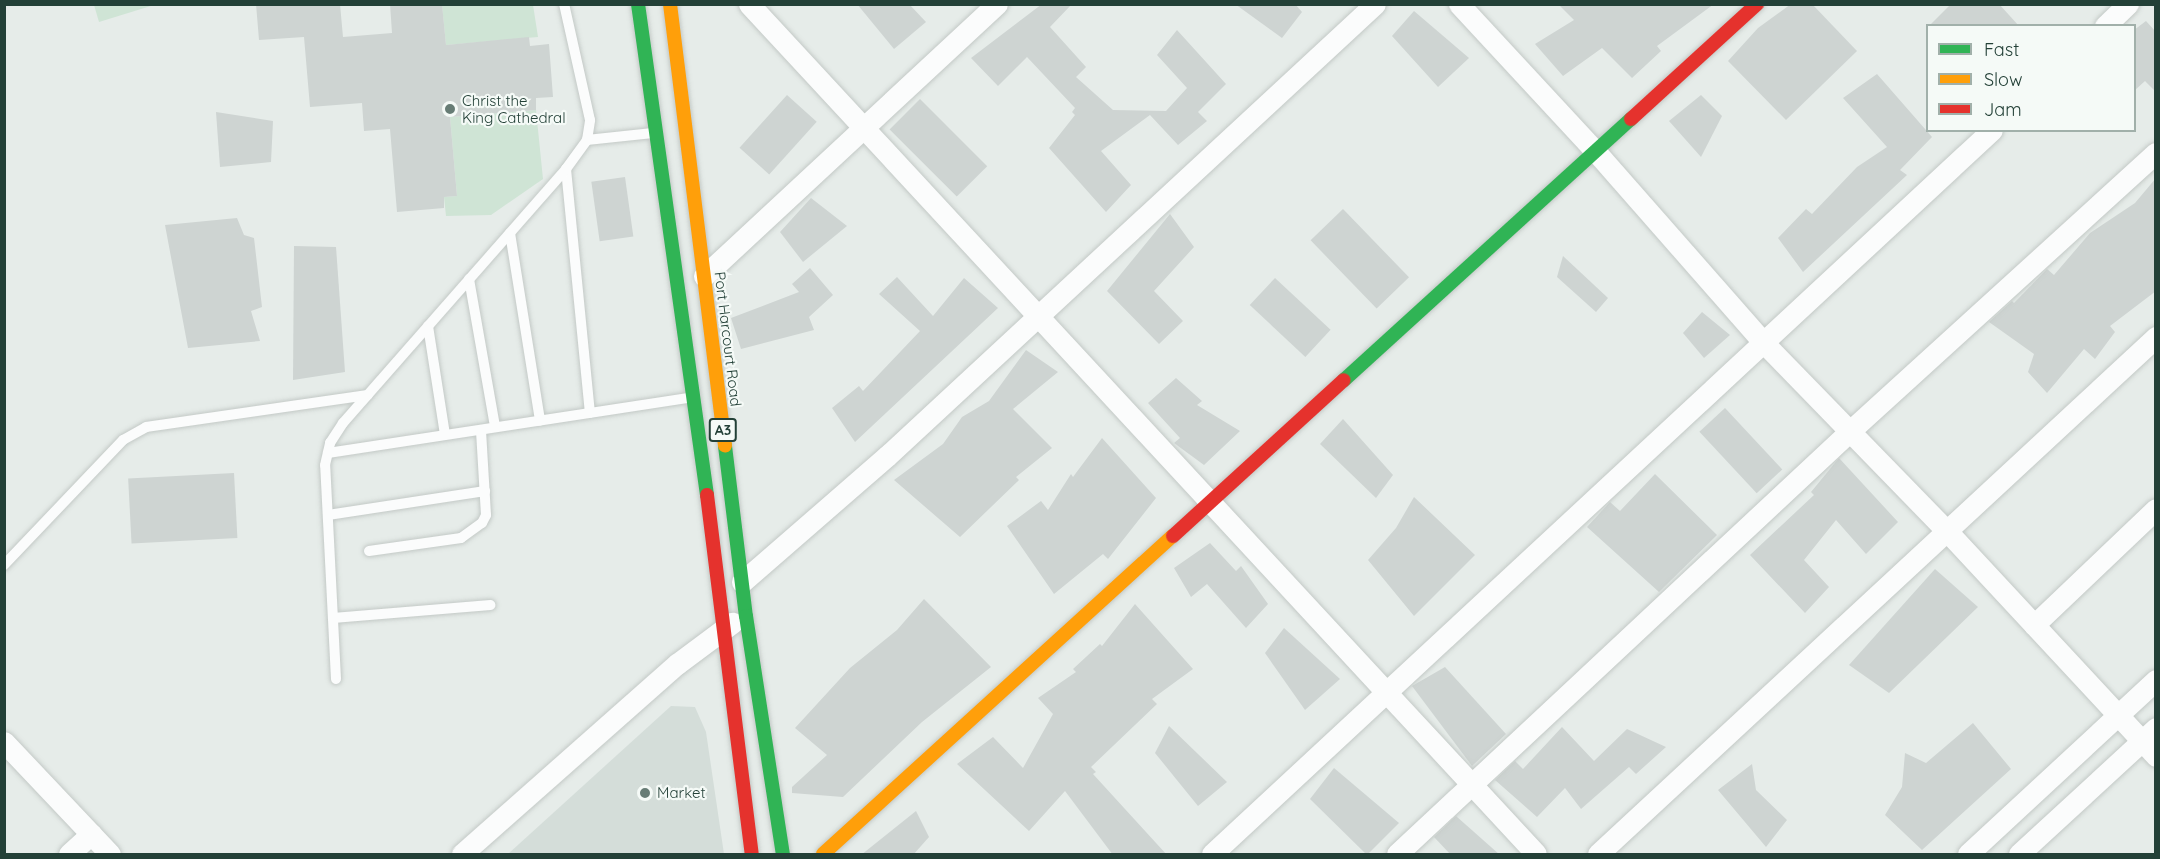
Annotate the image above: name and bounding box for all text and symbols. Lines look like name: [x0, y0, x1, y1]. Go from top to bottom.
legend: [1926, 24, 2136, 132]
text: Fast: [1984, 38, 2019, 61]
text: Slow: [1984, 68, 2022, 91]
place label: Christ the King Cathedral: [462, 91, 566, 126]
text: Jam: [1984, 98, 2022, 121]
marker: Christ the King Cathedral: [443, 102, 457, 116]
street label: Port Harcourt Road: [711, 271, 745, 407]
road number: A3: [708, 419, 738, 441]
place label: Market: [657, 784, 706, 802]
marker: Market: [638, 786, 652, 800]

